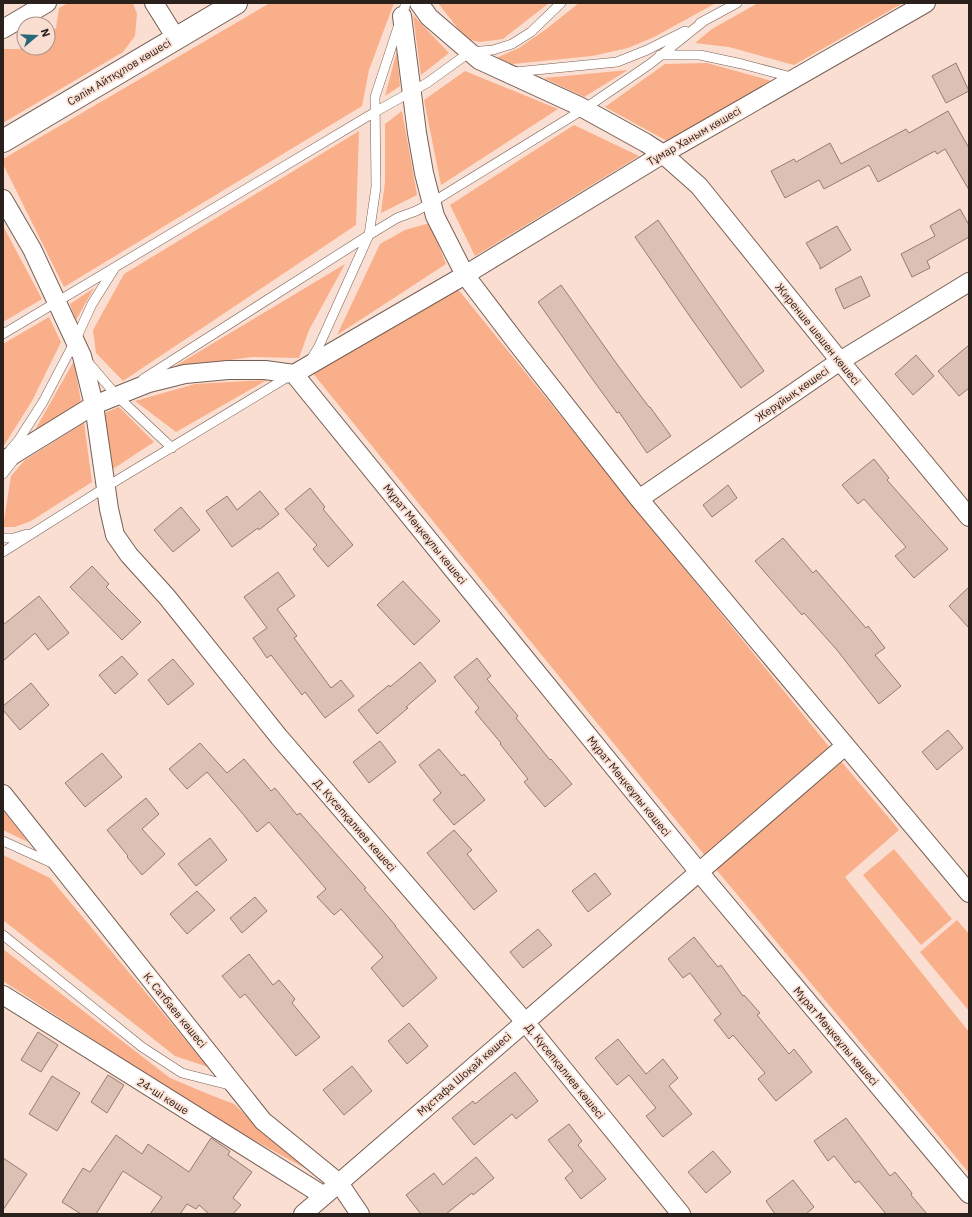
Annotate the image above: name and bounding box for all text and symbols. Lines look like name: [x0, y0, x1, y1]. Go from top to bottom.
north arrow: [16, 16, 56, 56]
text: N: [38, 27, 53, 39]
street label: Сәлім Айтқұлов көшесі: [65, 36, 173, 108]
street label: Тұмар Ханым көшесі: [645, 103, 743, 169]
street label: Жиренше шешен көшесі: [773, 280, 863, 388]
street label: Жерұйық көшесі: [753, 363, 831, 425]
street label: Мұрат Мөңкеұлы көшесі: [380, 481, 470, 587]
street label: Мұрат Мөңкеұлы көшесі: [584, 733, 674, 839]
street label: Д. Күсепқалиев көшесі: [311, 776, 399, 874]
street label: К. Сатбаев көшесі: [140, 970, 210, 1050]
street label: Мұрат Мөңкеұлы көшесі: [790, 984, 882, 1088]
street label: Д. Күсепқалиев көшесі: [522, 1021, 608, 1121]
street label: Мұстафа Шоқай көшесі: [414, 1029, 514, 1119]
street label: 24-ші көше: [134, 1075, 192, 1117]

